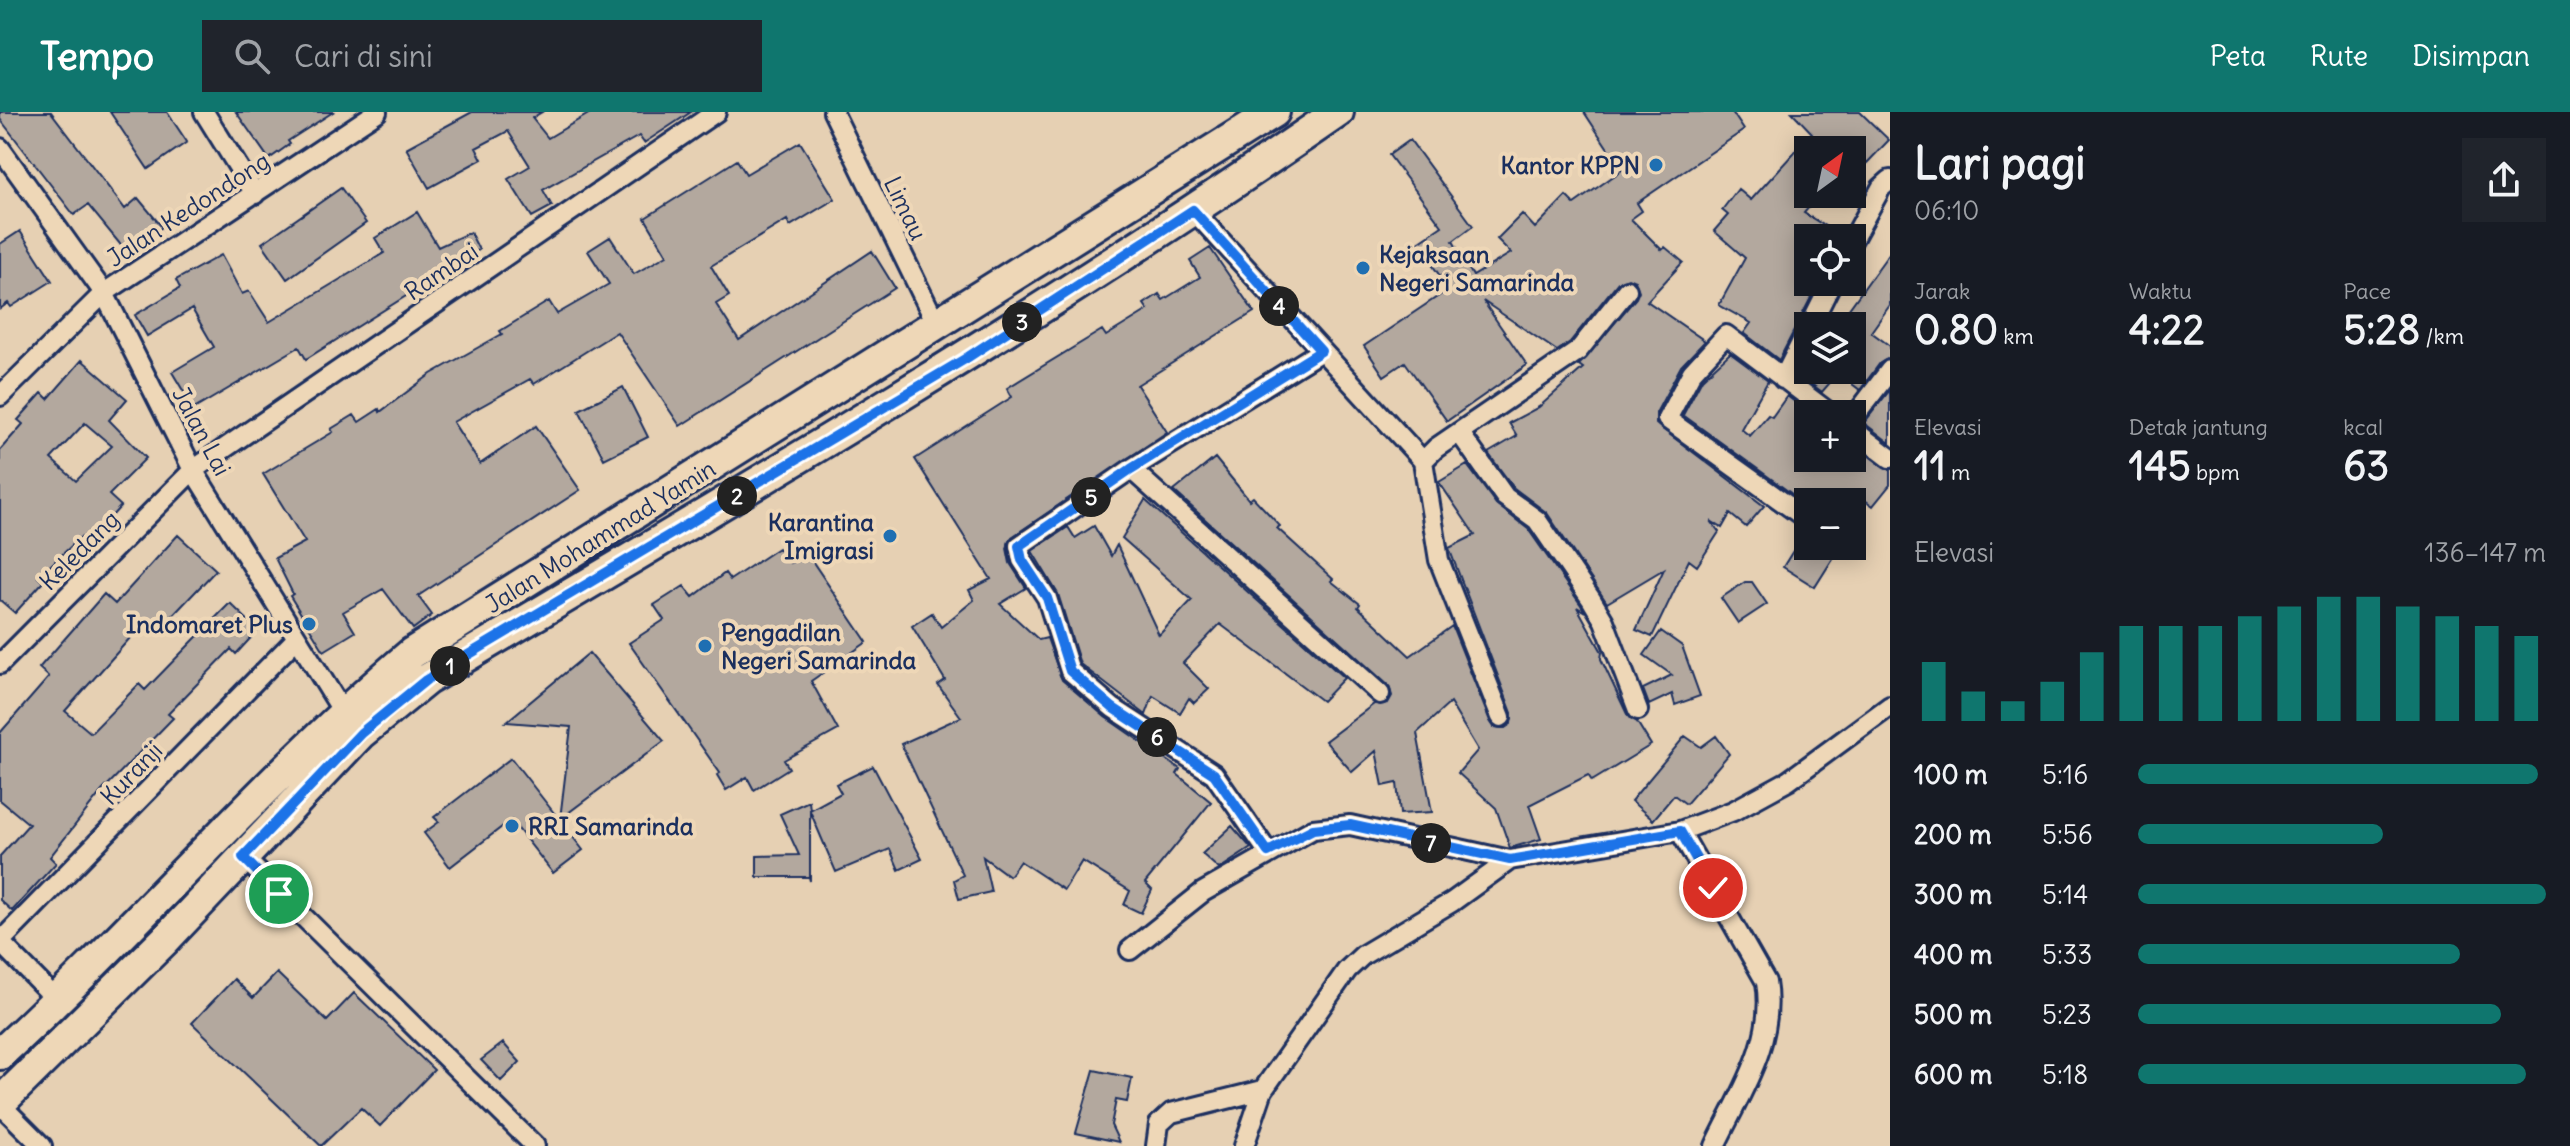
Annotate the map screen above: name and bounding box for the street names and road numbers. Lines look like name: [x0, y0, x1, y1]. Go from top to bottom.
street label: Jalan Kedondong: [101, 145, 275, 273]
street label: Limau: [878, 171, 934, 245]
street label: Rambai: [399, 236, 483, 306]
street label: Jalan Lai: [166, 381, 238, 481]
street label: Jalan Mohammad Yamin: [479, 453, 721, 619]
street label: Keledang: [33, 504, 125, 596]
street label: Kuranji: [94, 735, 168, 811]

